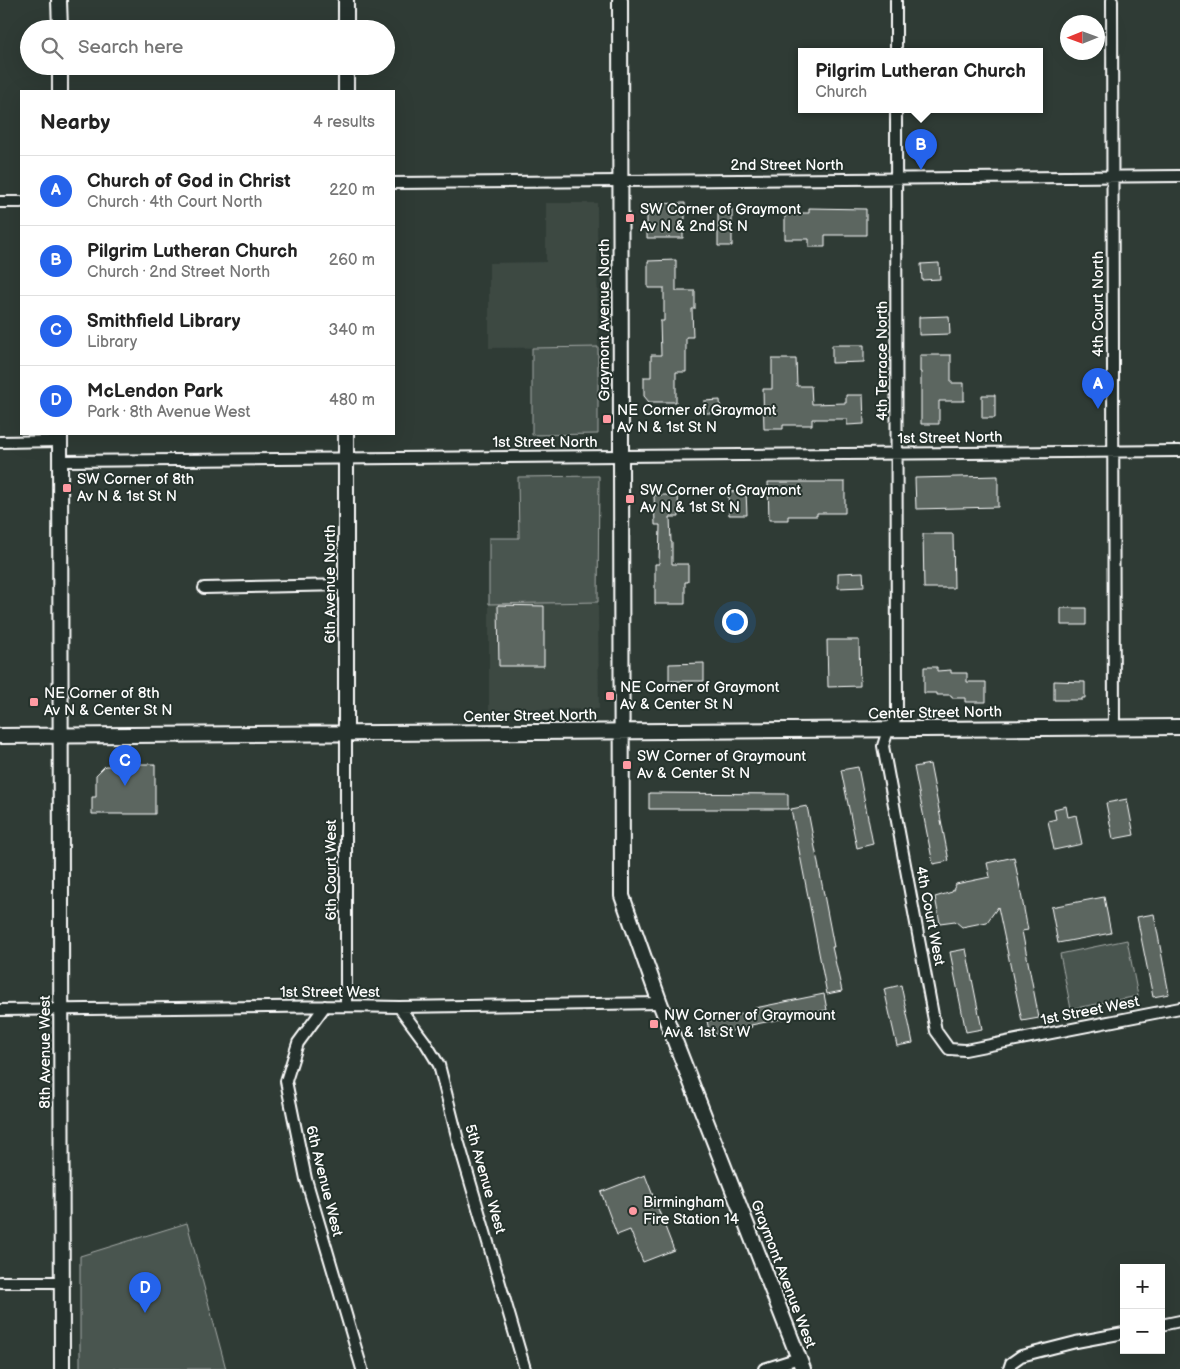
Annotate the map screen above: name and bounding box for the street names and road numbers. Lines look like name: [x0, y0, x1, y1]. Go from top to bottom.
street label: 2nd Street North: [730, 156, 844, 175]
street label: Graymont Avenue North: [595, 239, 614, 401]
street label: 4th Court North: [1089, 251, 1108, 357]
street label: 4th Terrace North: [873, 301, 892, 421]
street label: 1st Street North: [897, 428, 1003, 448]
street label: 1st Street North: [492, 433, 598, 452]
street label: 6th Avenue North: [321, 525, 340, 643]
street label: Center Street North: [868, 702, 1002, 724]
street label: Center Street North: [463, 705, 597, 727]
street label: 6th Court West: [322, 819, 341, 920]
street label: 4th Court West: [911, 865, 949, 968]
street label: 1st Street West: [280, 983, 380, 1002]
street label: 1st Street West: [1039, 992, 1141, 1030]
street label: 8th Avenue West: [36, 995, 55, 1109]
street label: 5th Avenue West: [460, 1122, 510, 1236]
street label: 6th Avenue West: [301, 1124, 347, 1239]
street label: Graymont Avenue West: [746, 1197, 820, 1351]

